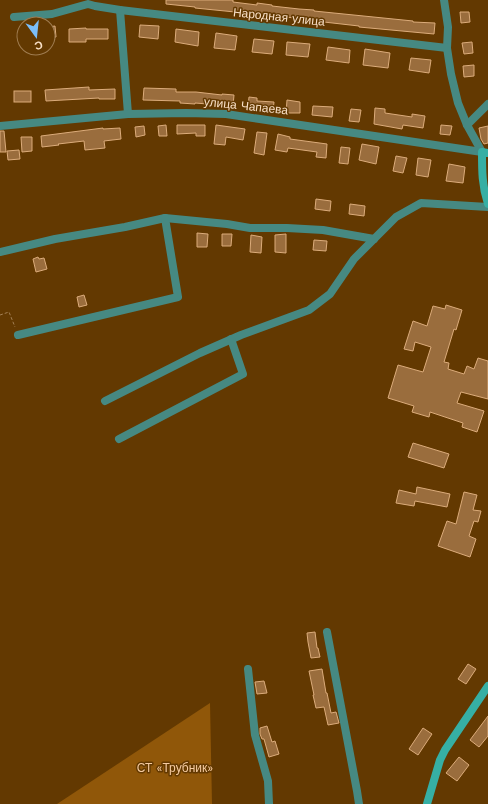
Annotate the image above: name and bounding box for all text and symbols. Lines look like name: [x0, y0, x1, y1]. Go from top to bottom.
street label: Народная улица: [232, 5, 326, 29]
north arrow: [16, 16, 56, 56]
text: С: [33, 38, 44, 52]
street label: улица Чапаева: [203, 95, 289, 117]
park label: СТ «Трубник»: [137, 761, 213, 775]

